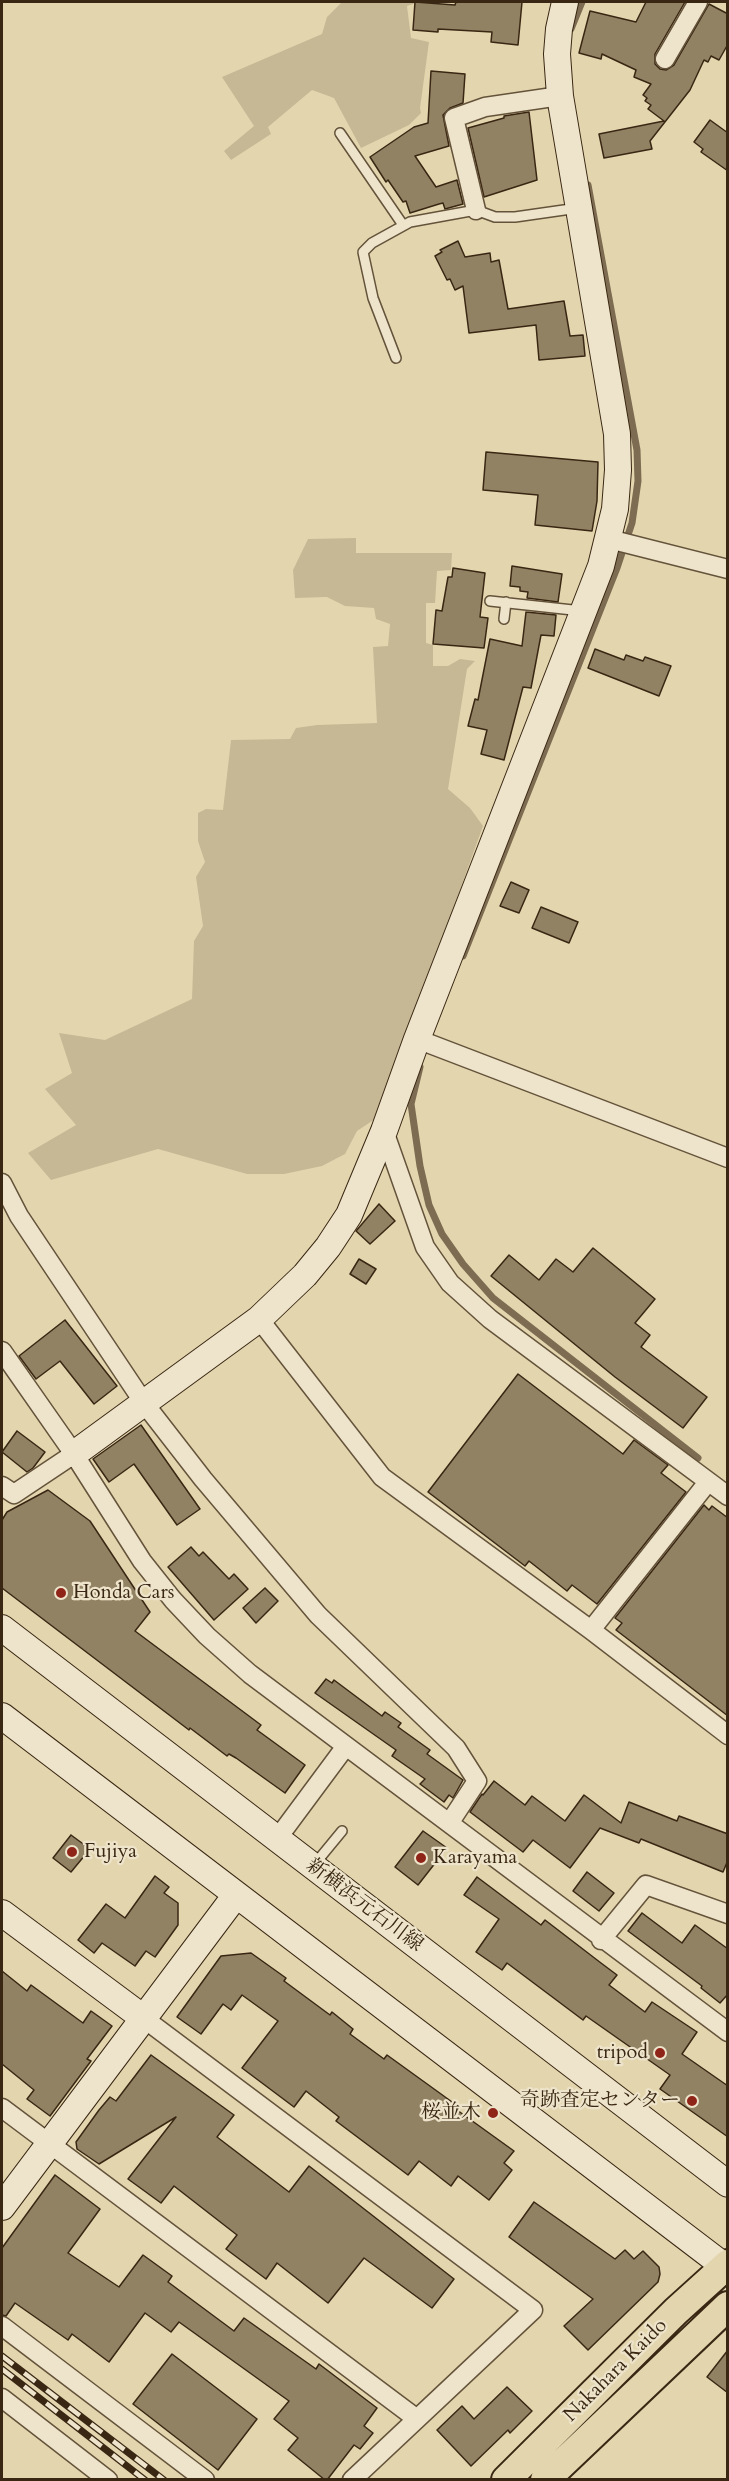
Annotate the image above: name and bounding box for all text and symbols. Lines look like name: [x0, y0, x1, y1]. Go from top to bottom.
place label: Honda Cars: [73, 1581, 174, 1605]
marker: Honda Cars: [54, 1586, 68, 1600]
place label: Fujiya: [84, 1840, 137, 1864]
marker: Fujiya: [65, 1845, 79, 1859]
place label: Karayama: [433, 1846, 517, 1870]
marker: Karayama: [414, 1851, 428, 1865]
street label: 新横浜元石川線: [301, 1854, 427, 1958]
place label: tripod: [597, 2041, 648, 2065]
marker: tripod: [653, 2046, 667, 2060]
place label: 奇跡査定センター: [520, 2089, 680, 2113]
marker: 奇跡査定センター: [685, 2094, 699, 2108]
place label: 桜並木: [421, 2101, 481, 2125]
marker: 桜並木: [486, 2106, 500, 2120]
street label: Nakahara Kaido: [559, 2314, 673, 2428]

